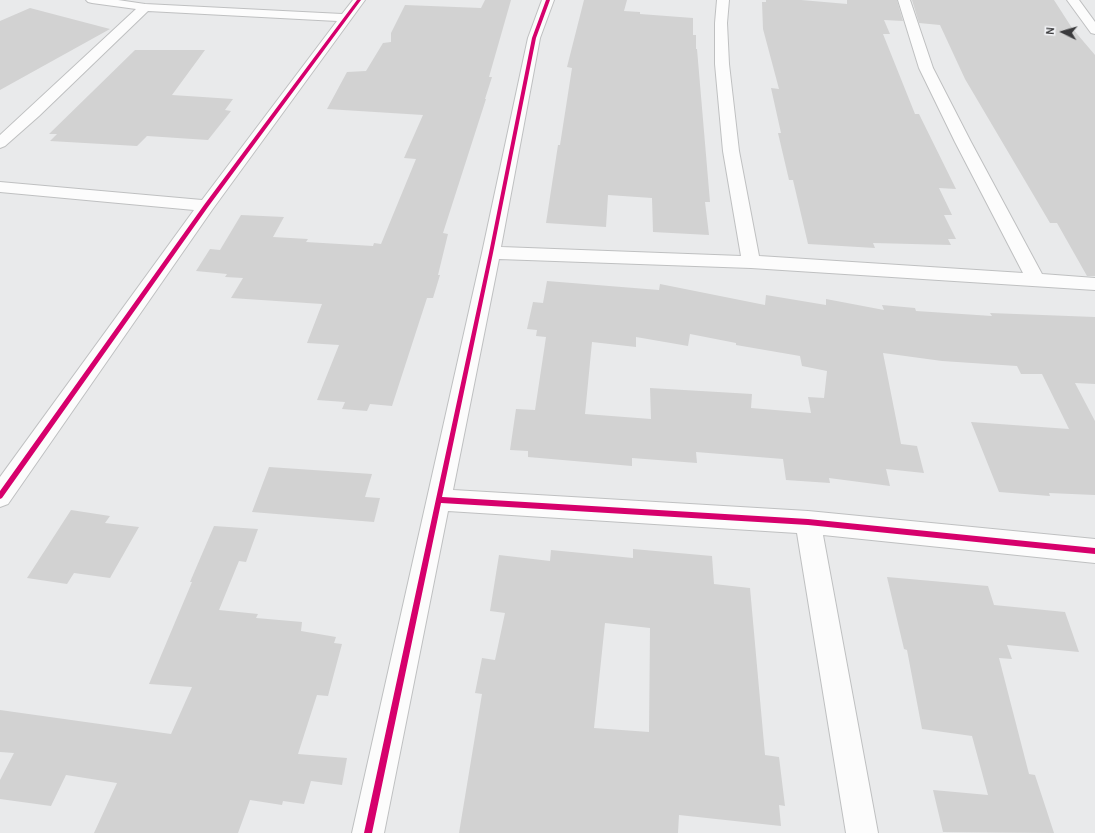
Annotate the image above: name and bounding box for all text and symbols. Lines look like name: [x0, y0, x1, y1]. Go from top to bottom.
north arrow: [1043, 12, 1083, 52]
text: N: [1044, 26, 1057, 35]

